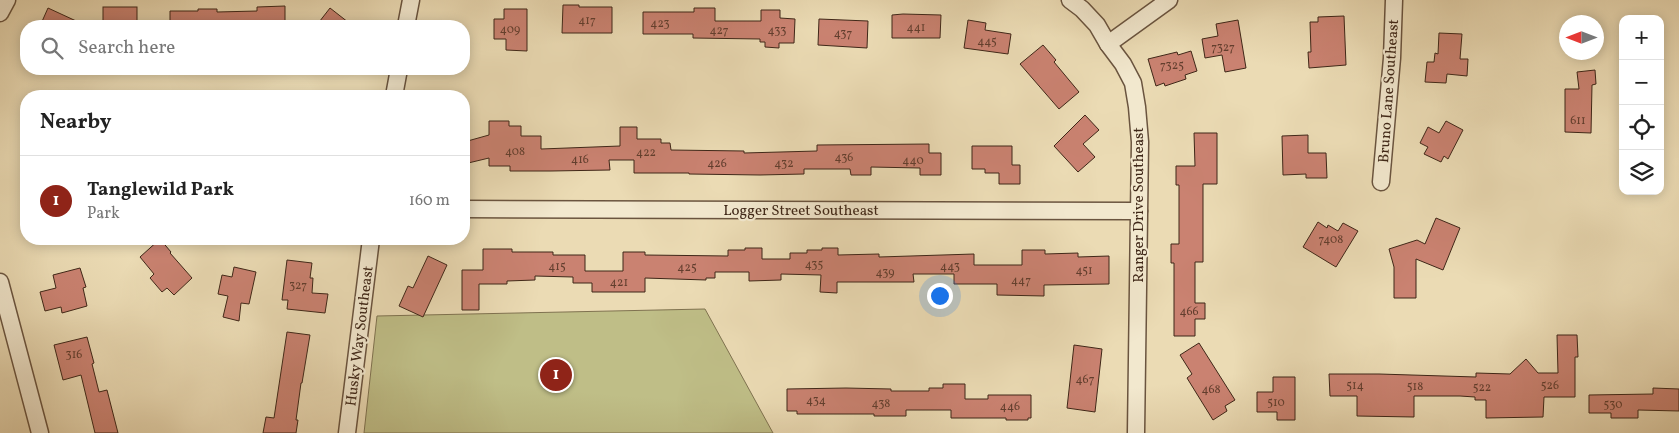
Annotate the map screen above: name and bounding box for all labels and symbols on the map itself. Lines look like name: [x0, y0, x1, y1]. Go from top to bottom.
house number: 417: [578, 13, 596, 29]
north arrow: [1559, 15, 1604, 60]
house number: 423: [650, 16, 670, 32]
street label: Bruno Lane Southeast: [1374, 18, 1405, 164]
house number: 441: [907, 20, 925, 36]
house number: 409: [500, 22, 520, 38]
house number: 427: [709, 23, 729, 39]
house number: 433: [768, 23, 786, 39]
house number: 437: [834, 26, 853, 42]
house number: 445: [977, 34, 997, 50]
house number: 7327: [1211, 40, 1235, 56]
house number: 7325: [1160, 58, 1184, 74]
house number: 611: [1570, 113, 1586, 129]
street label: Ranger Drive Southeast: [1129, 127, 1150, 283]
house number: 408: [505, 144, 525, 160]
house number: 422: [636, 145, 656, 161]
house number: 436: [835, 150, 853, 166]
house number: 416: [571, 152, 589, 168]
house number: 440: [902, 153, 924, 169]
house number: 426: [707, 156, 727, 172]
house number: 432: [774, 156, 794, 172]
street label: Logger Street Southeast: [723, 201, 879, 222]
house number: 7408: [1319, 232, 1343, 248]
house number: 435: [805, 257, 824, 273]
house number: 415: [548, 259, 566, 275]
house number: 443: [940, 259, 960, 275]
house number: 425: [677, 260, 697, 276]
house number: 451: [1075, 263, 1093, 279]
street label: Husky Way Southeast: [341, 265, 380, 408]
house number: 439: [876, 265, 894, 281]
house number: 447: [1011, 273, 1031, 289]
house number: 421: [610, 275, 628, 291]
house number: 327: [289, 278, 307, 294]
your location: [927, 283, 953, 309]
house number: 466: [1179, 304, 1199, 320]
house number: 316: [66, 347, 82, 363]
pin: 1: [540, 356, 572, 394]
house number: 467: [1076, 372, 1095, 388]
house number: 514: [1346, 378, 1364, 394]
house number: 526: [1541, 378, 1559, 394]
house number: 518: [1407, 379, 1423, 395]
house number: 522: [1473, 380, 1491, 396]
house number: 468: [1201, 382, 1221, 398]
house number: 434: [806, 393, 826, 409]
house number: 510: [1267, 395, 1285, 411]
house number: 438: [872, 396, 890, 412]
house number: 530: [1604, 397, 1622, 413]
house number: 446: [1000, 399, 1020, 415]

